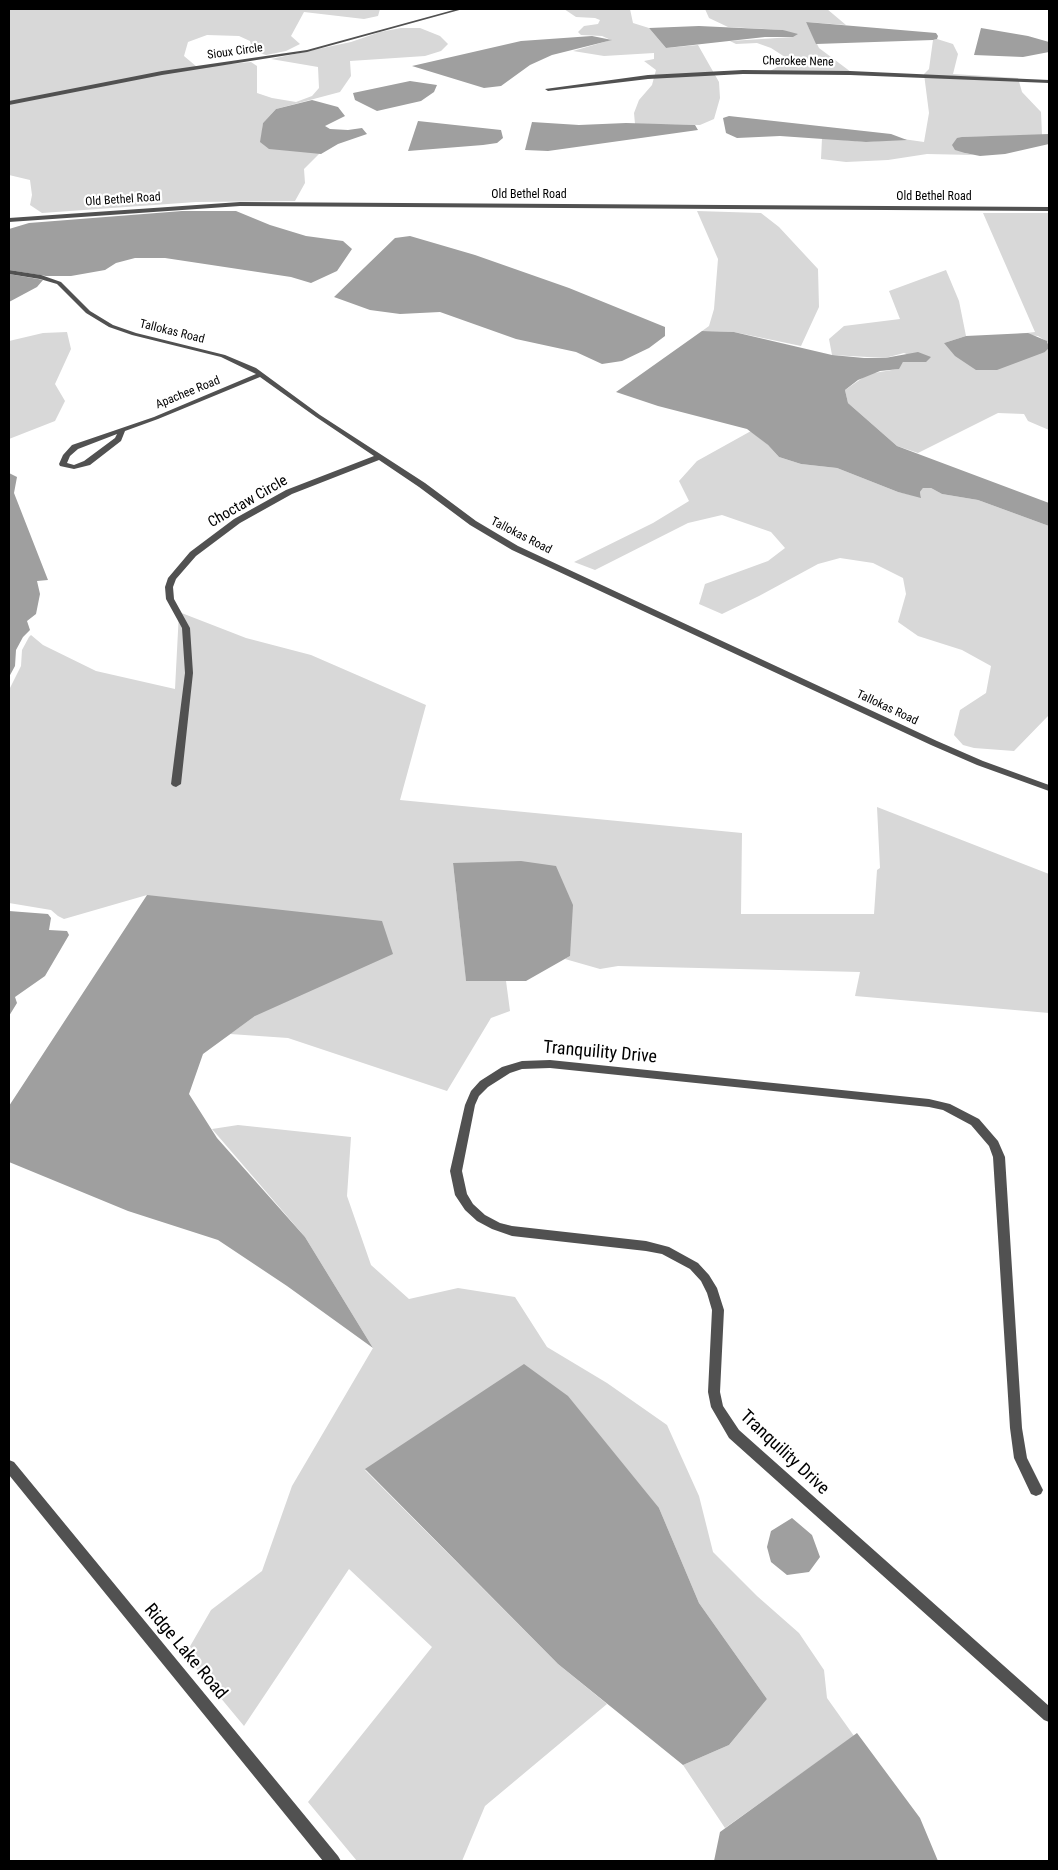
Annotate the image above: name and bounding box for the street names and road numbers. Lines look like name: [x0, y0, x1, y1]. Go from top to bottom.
street label: Sioux Circle: [206, 41, 264, 63]
street label: Cherokee Nene: [762, 54, 834, 70]
street label: Old Bethel Road: [491, 188, 567, 202]
street label: Old Bethel Road: [85, 190, 161, 210]
street label: Old Bethel Road: [896, 190, 972, 204]
street label: Tallokas Road: [138, 317, 206, 347]
street label: Apachee Road: [154, 374, 222, 412]
street label: Choctaw Circle: [205, 472, 291, 532]
street label: Tallokas Road: [488, 515, 554, 557]
street label: Tallokas Road: [854, 687, 920, 729]
street label: Tranquility Drive: [542, 1037, 658, 1069]
street label: Tranquility Drive: [735, 1406, 833, 1500]
street label: Ridge Lake Road: [139, 1600, 231, 1704]

